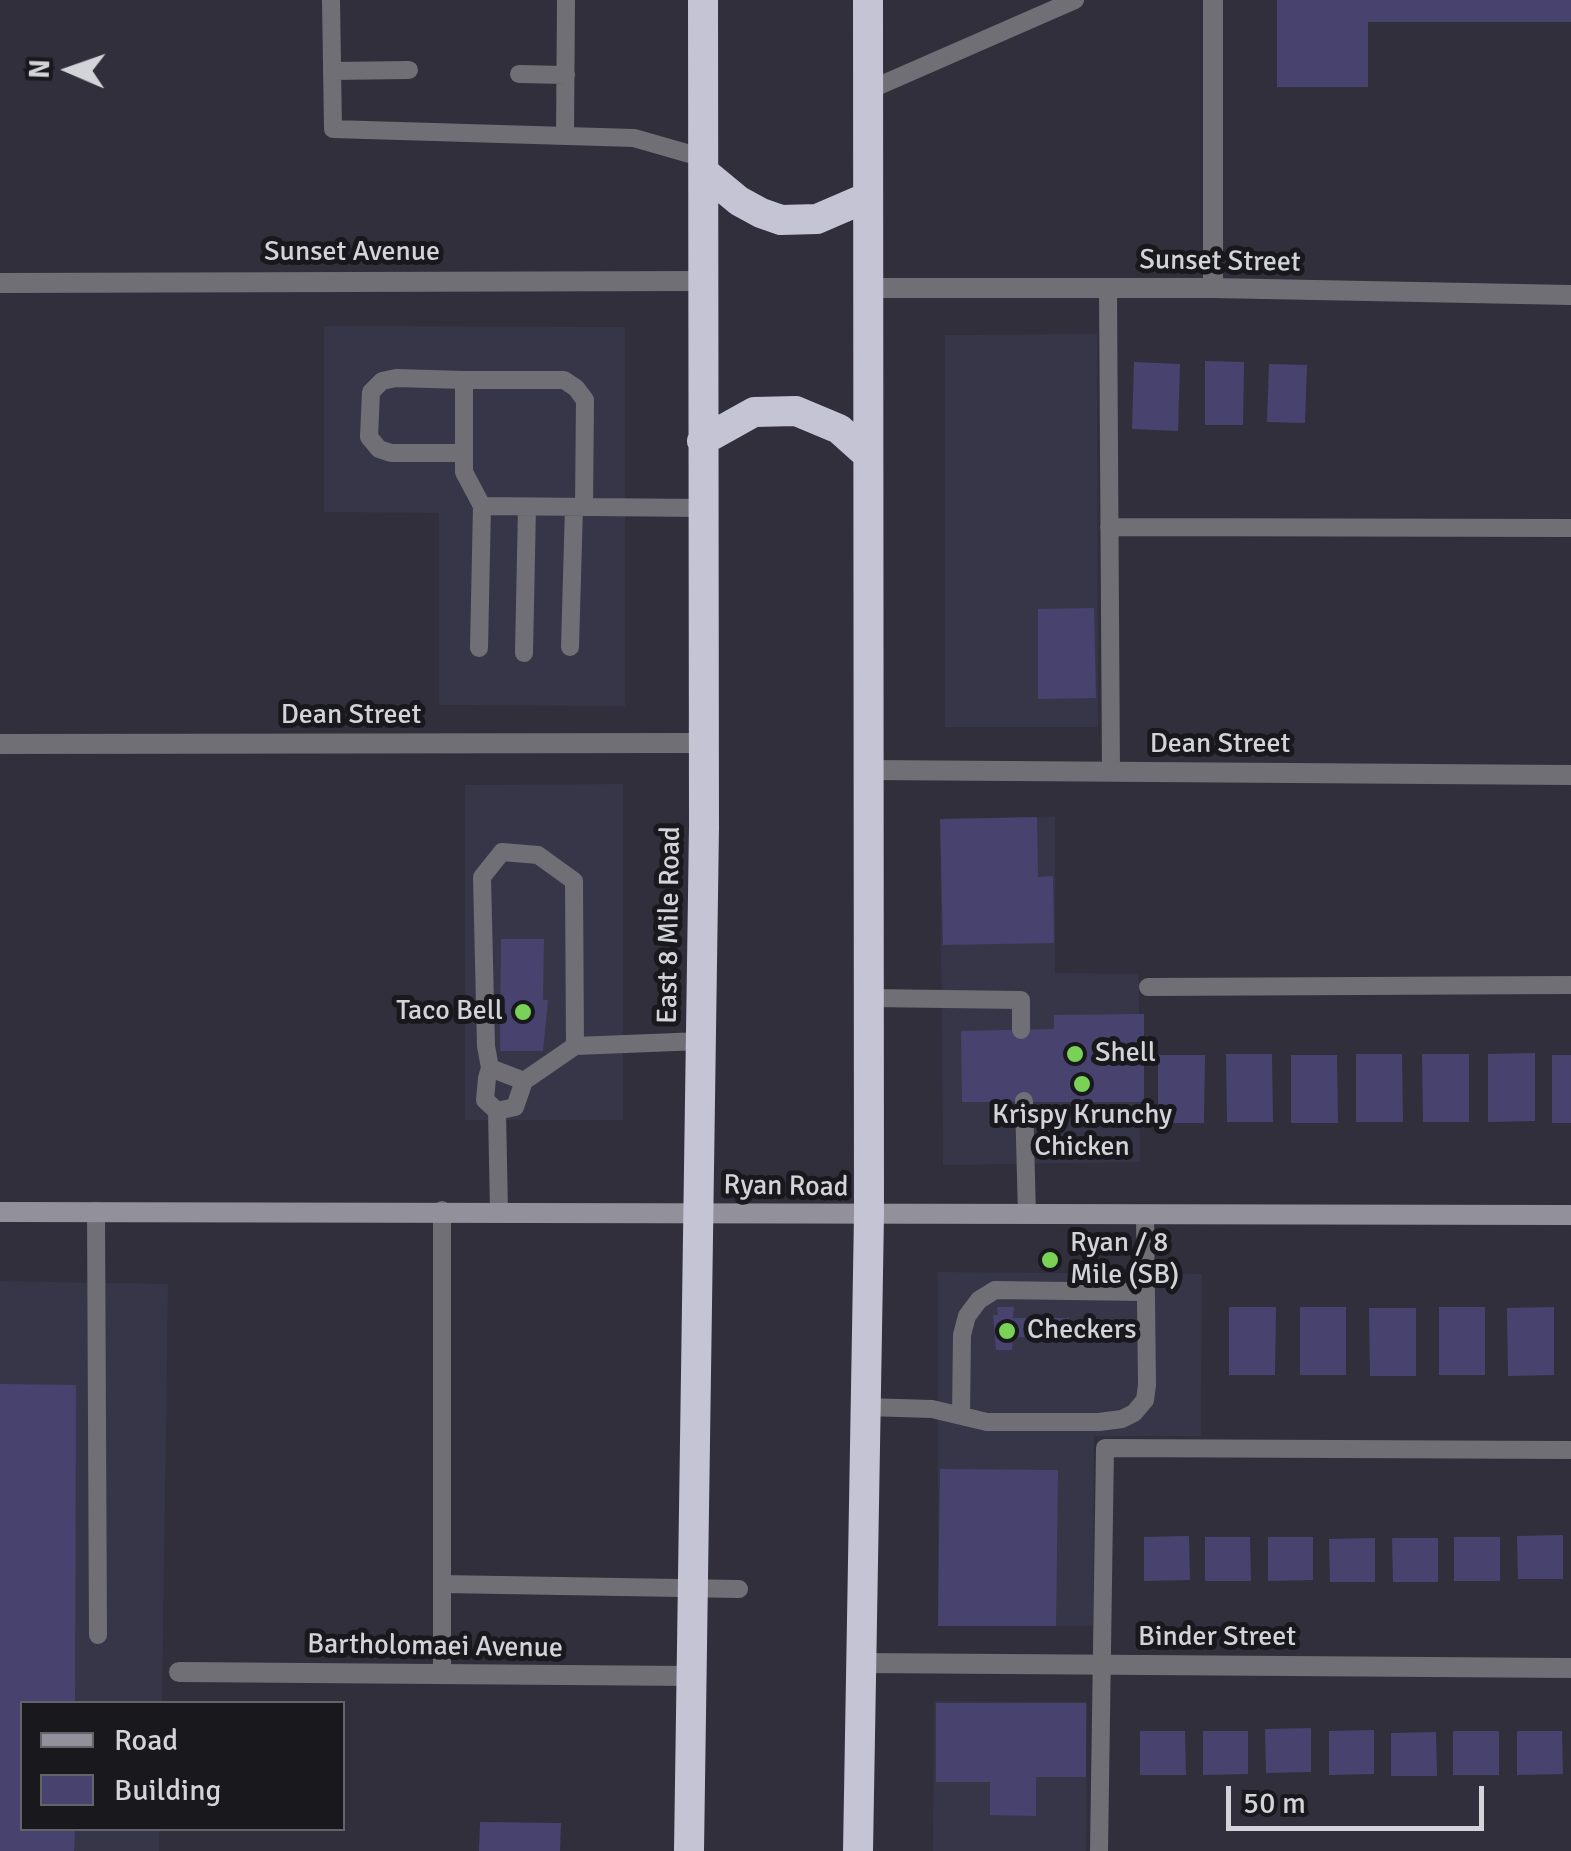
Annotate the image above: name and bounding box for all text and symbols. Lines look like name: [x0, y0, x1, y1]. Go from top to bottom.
north arrow: [20, 20, 120, 120]
text: N: [23, 59, 57, 79]
street label: Sunset Avenue: [264, 236, 440, 270]
street label: Sunset Street: [1139, 244, 1301, 280]
street label: Dean Street: [281, 699, 421, 733]
street label: Dean Street: [1150, 728, 1290, 762]
street label: East 8 Mile Road: [651, 826, 689, 1024]
place label: Taco Bell: [396, 995, 503, 1029]
marker: Taco Bell: [512, 1001, 534, 1023]
place label: Shell: [1095, 1037, 1156, 1071]
marker: Shell: [1064, 1043, 1086, 1065]
marker: Krispy Krunchy Chicken: [1071, 1073, 1093, 1095]
place label: Krispy Krunchy Chicken: [992, 1099, 1172, 1165]
street label: Ryan Road: [723, 1169, 849, 1205]
place label: Ryan / 8 Mile (SB): [1070, 1227, 1179, 1293]
marker: Ryan / 8 Mile (SB): [1039, 1249, 1061, 1271]
place label: Checkers: [1027, 1314, 1136, 1348]
marker: Checkers: [996, 1320, 1018, 1342]
street label: Binder Street: [1138, 1621, 1296, 1655]
street label: Bartholomaei Avenue: [307, 1628, 563, 1666]
legend: [20, 1701, 345, 1831]
text: Road: [114, 1722, 178, 1759]
scale bar: [1231, 1766, 1488, 1828]
text: Building: [114, 1772, 221, 1809]
text: 50 m: [1243, 1785, 1306, 1822]

